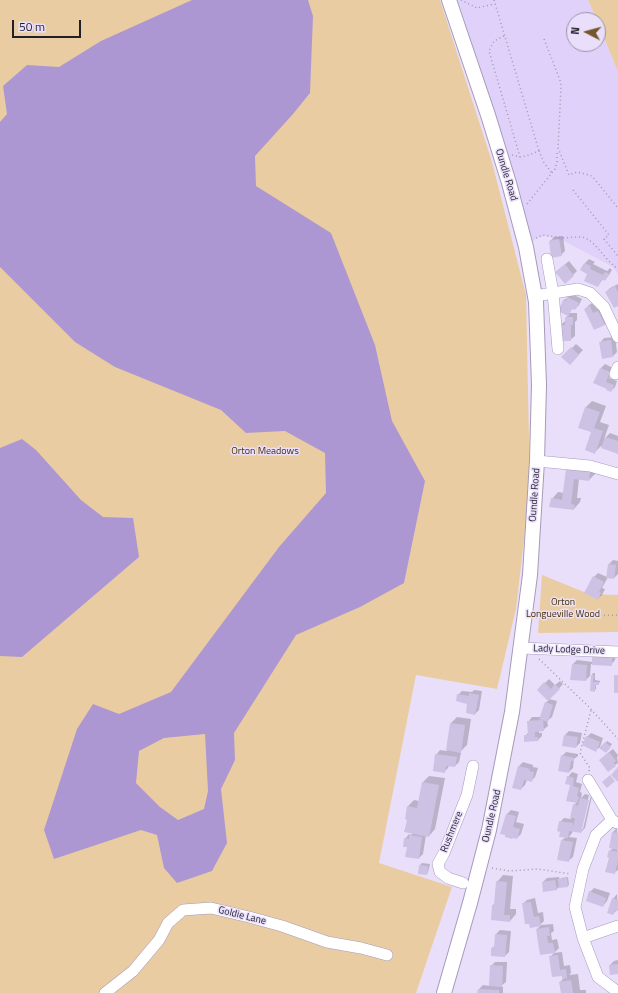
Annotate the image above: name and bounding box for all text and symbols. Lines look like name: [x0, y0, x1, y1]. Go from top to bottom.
scale bar: [14, 12, 83, 38]
north arrow: [566, 12, 606, 52]
text: 50 m: [19, 17, 45, 36]
text: N: [567, 26, 583, 35]
street label: Oundle Road: [492, 148, 520, 202]
park label: Orton Meadows: [231, 446, 299, 458]
street label: Oundle Road: [527, 468, 543, 522]
park label: Orton Longueville Wood: [526, 597, 600, 620]
street label: Lady Lodge Drive: [533, 643, 605, 657]
street label: Oundle Road: [480, 788, 504, 844]
street label: Rushmere: [438, 810, 466, 854]
street label: Goldie Lane: [217, 904, 267, 928]

